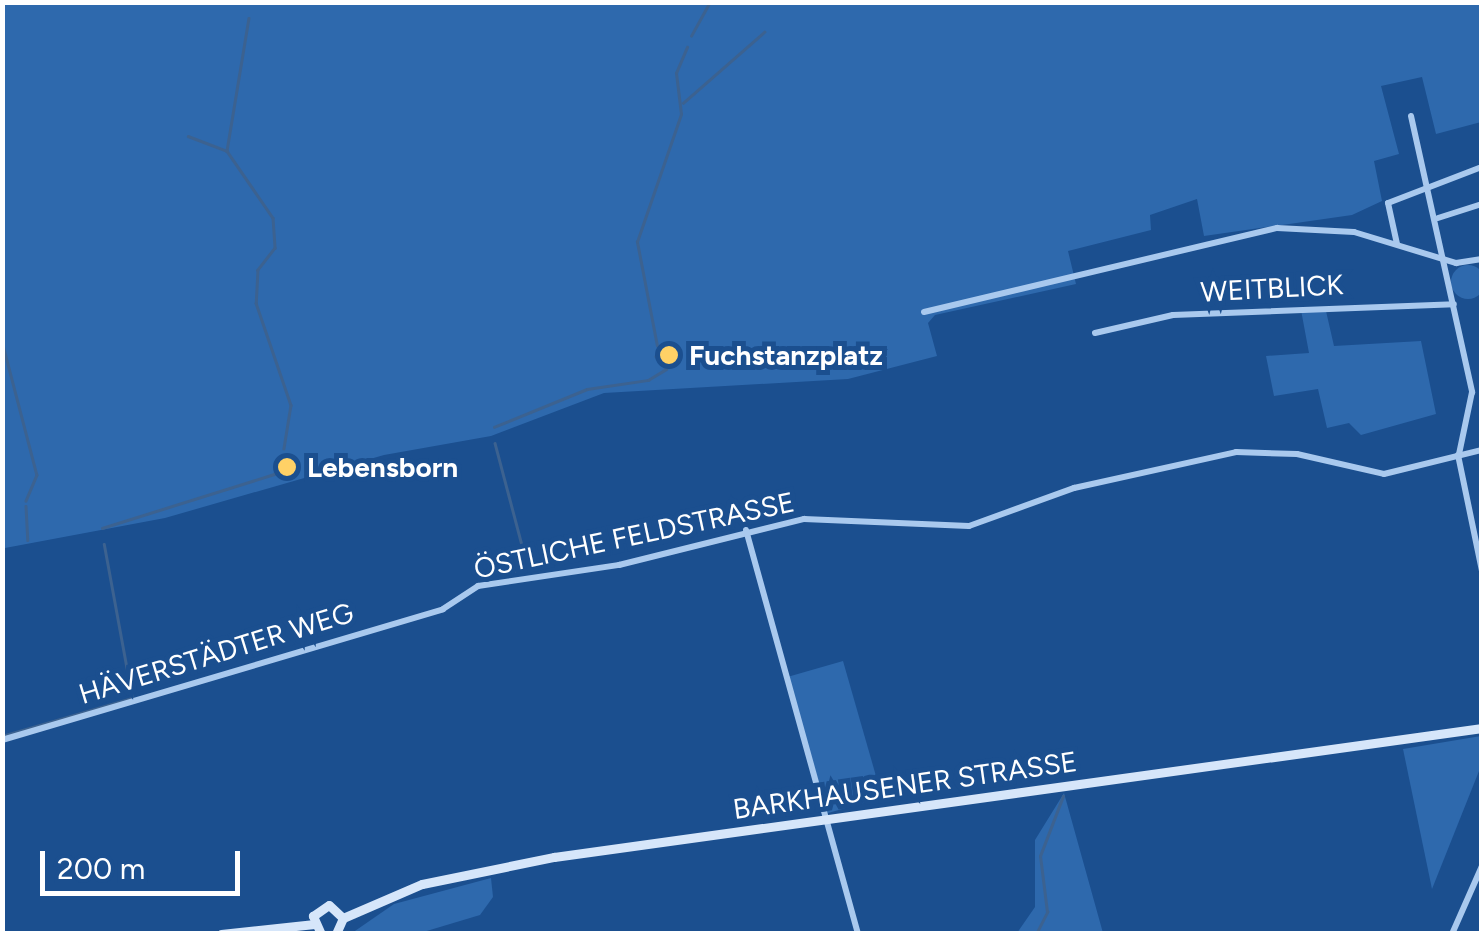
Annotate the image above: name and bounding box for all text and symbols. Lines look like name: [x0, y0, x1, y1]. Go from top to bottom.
street label: WEITBLICK: [1200, 267, 1344, 309]
place label: Fuchstanzplatz: [689, 338, 883, 372]
marker: Fuchstanzplatz: [658, 344, 680, 366]
place label: Lebensborn: [307, 450, 458, 484]
marker: Lebensborn: [276, 456, 298, 478]
street label: ÖSTLICHE FELDSTRASSE: [471, 485, 797, 585]
street label: HÄVERSTÄDTER WEG: [75, 595, 357, 711]
street label: BARKHAUSENER STRASSE: [731, 744, 1079, 826]
scale bar: [45, 831, 245, 893]
text: 200 m: [57, 850, 145, 887]

